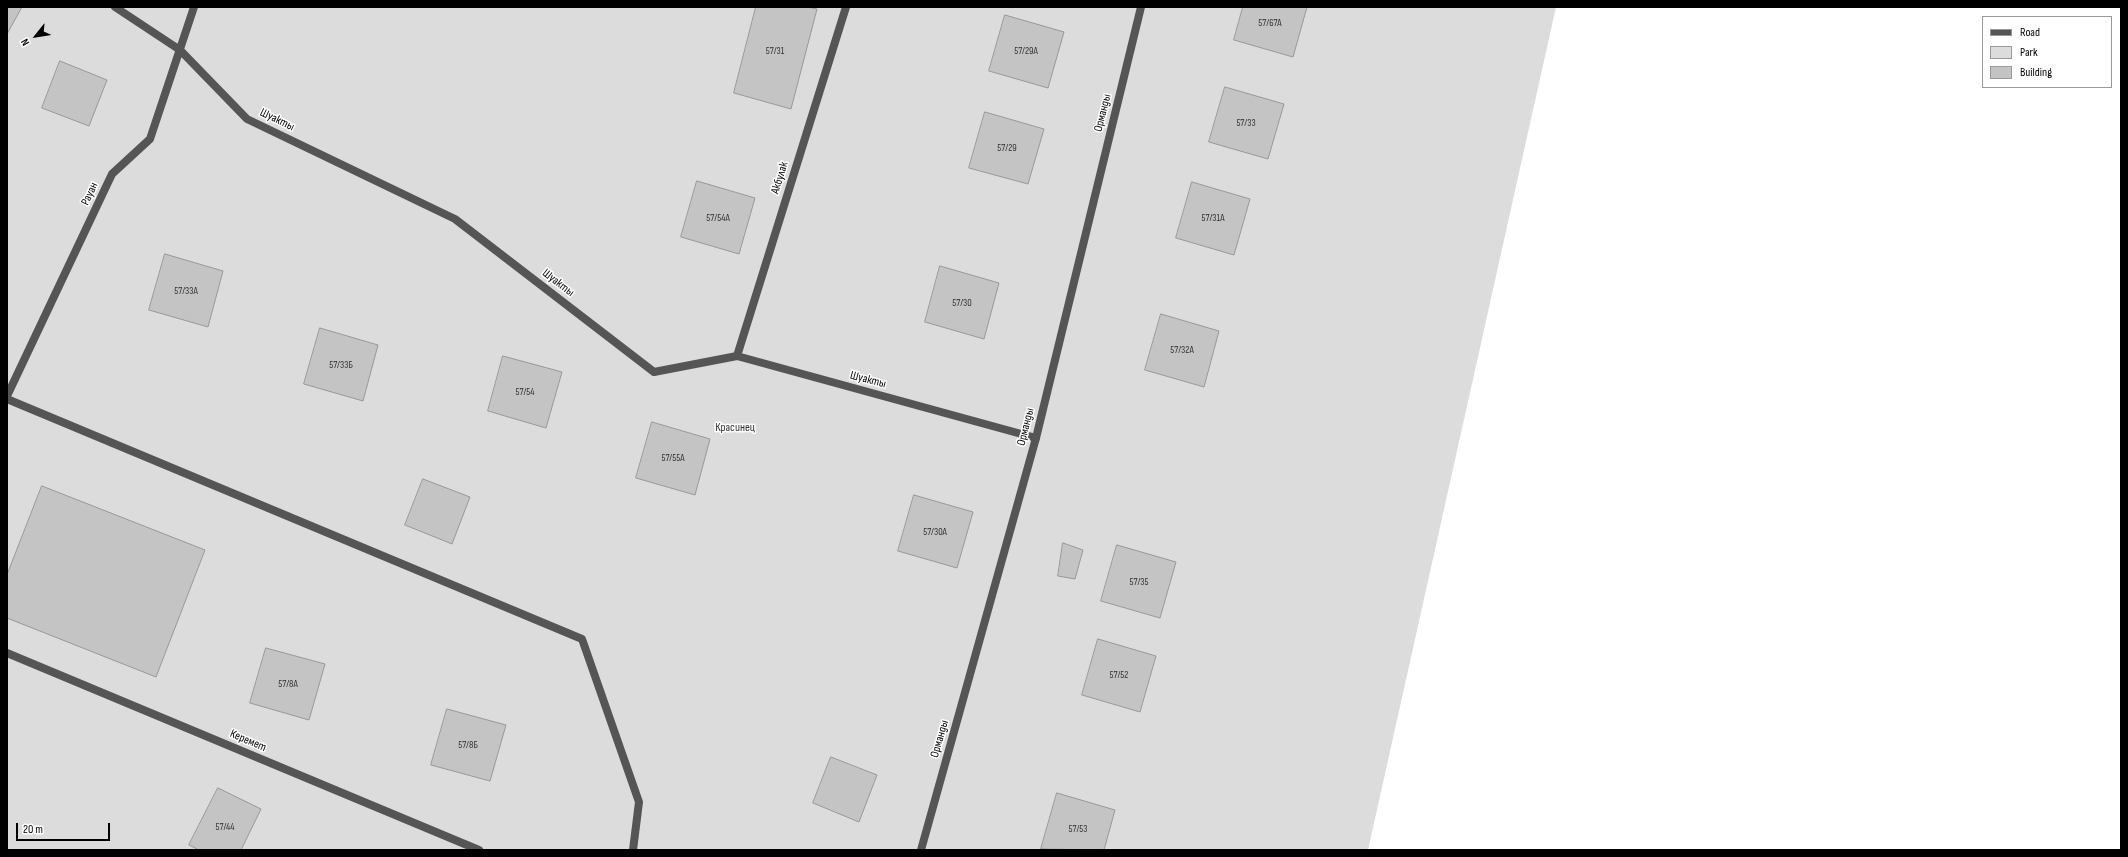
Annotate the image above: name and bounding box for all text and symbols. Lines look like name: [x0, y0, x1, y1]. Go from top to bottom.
north arrow: [16, 16, 56, 56]
legend: [1982, 16, 2112, 88]
house number: 57/67А: [1258, 17, 1282, 29]
text: Road: [2020, 25, 2040, 40]
text: N: [18, 36, 32, 48]
house number: 57/31: [766, 45, 784, 57]
house number: 57/29А: [1014, 45, 1038, 57]
text: Park: [2020, 45, 2038, 60]
text: Building: [2020, 65, 2052, 80]
street label: Орманды: [1091, 93, 1115, 133]
street label: Шуакты: [257, 106, 297, 134]
house number: 57/33: [1236, 117, 1256, 129]
house number: 57/29: [997, 142, 1017, 154]
street label: Акбулак: [768, 160, 792, 196]
street label: Рауан: [78, 180, 102, 208]
house number: 57/54А: [706, 212, 730, 224]
house number: 57/31А: [1202, 212, 1224, 224]
street label: Шуакты: [539, 266, 577, 300]
house number: 57/33А: [174, 285, 198, 297]
house number: 57/30: [952, 297, 972, 309]
house number: 57/32А: [1170, 344, 1194, 356]
house number: 57/33Б: [329, 359, 353, 371]
street label: Шуакты: [849, 368, 887, 392]
house number: 57/54: [515, 386, 535, 398]
street label: Орманды: [1014, 407, 1038, 447]
park label: Красинец: [715, 421, 755, 435]
house number: 57/55А: [661, 452, 685, 464]
house number: 57/30А: [923, 526, 947, 538]
house number: 57/35: [1129, 576, 1149, 588]
house number: 57/52: [1110, 669, 1128, 681]
house number: 57/8А: [278, 678, 298, 690]
street label: Орманды: [928, 719, 952, 759]
street label: Керемет: [228, 727, 268, 755]
house number: 57/8Б: [458, 739, 478, 751]
scale bar: [18, 815, 112, 841]
house number: 57/44: [216, 821, 234, 833]
text: 20 m: [23, 822, 43, 837]
house number: 57/53: [1068, 823, 1088, 835]

